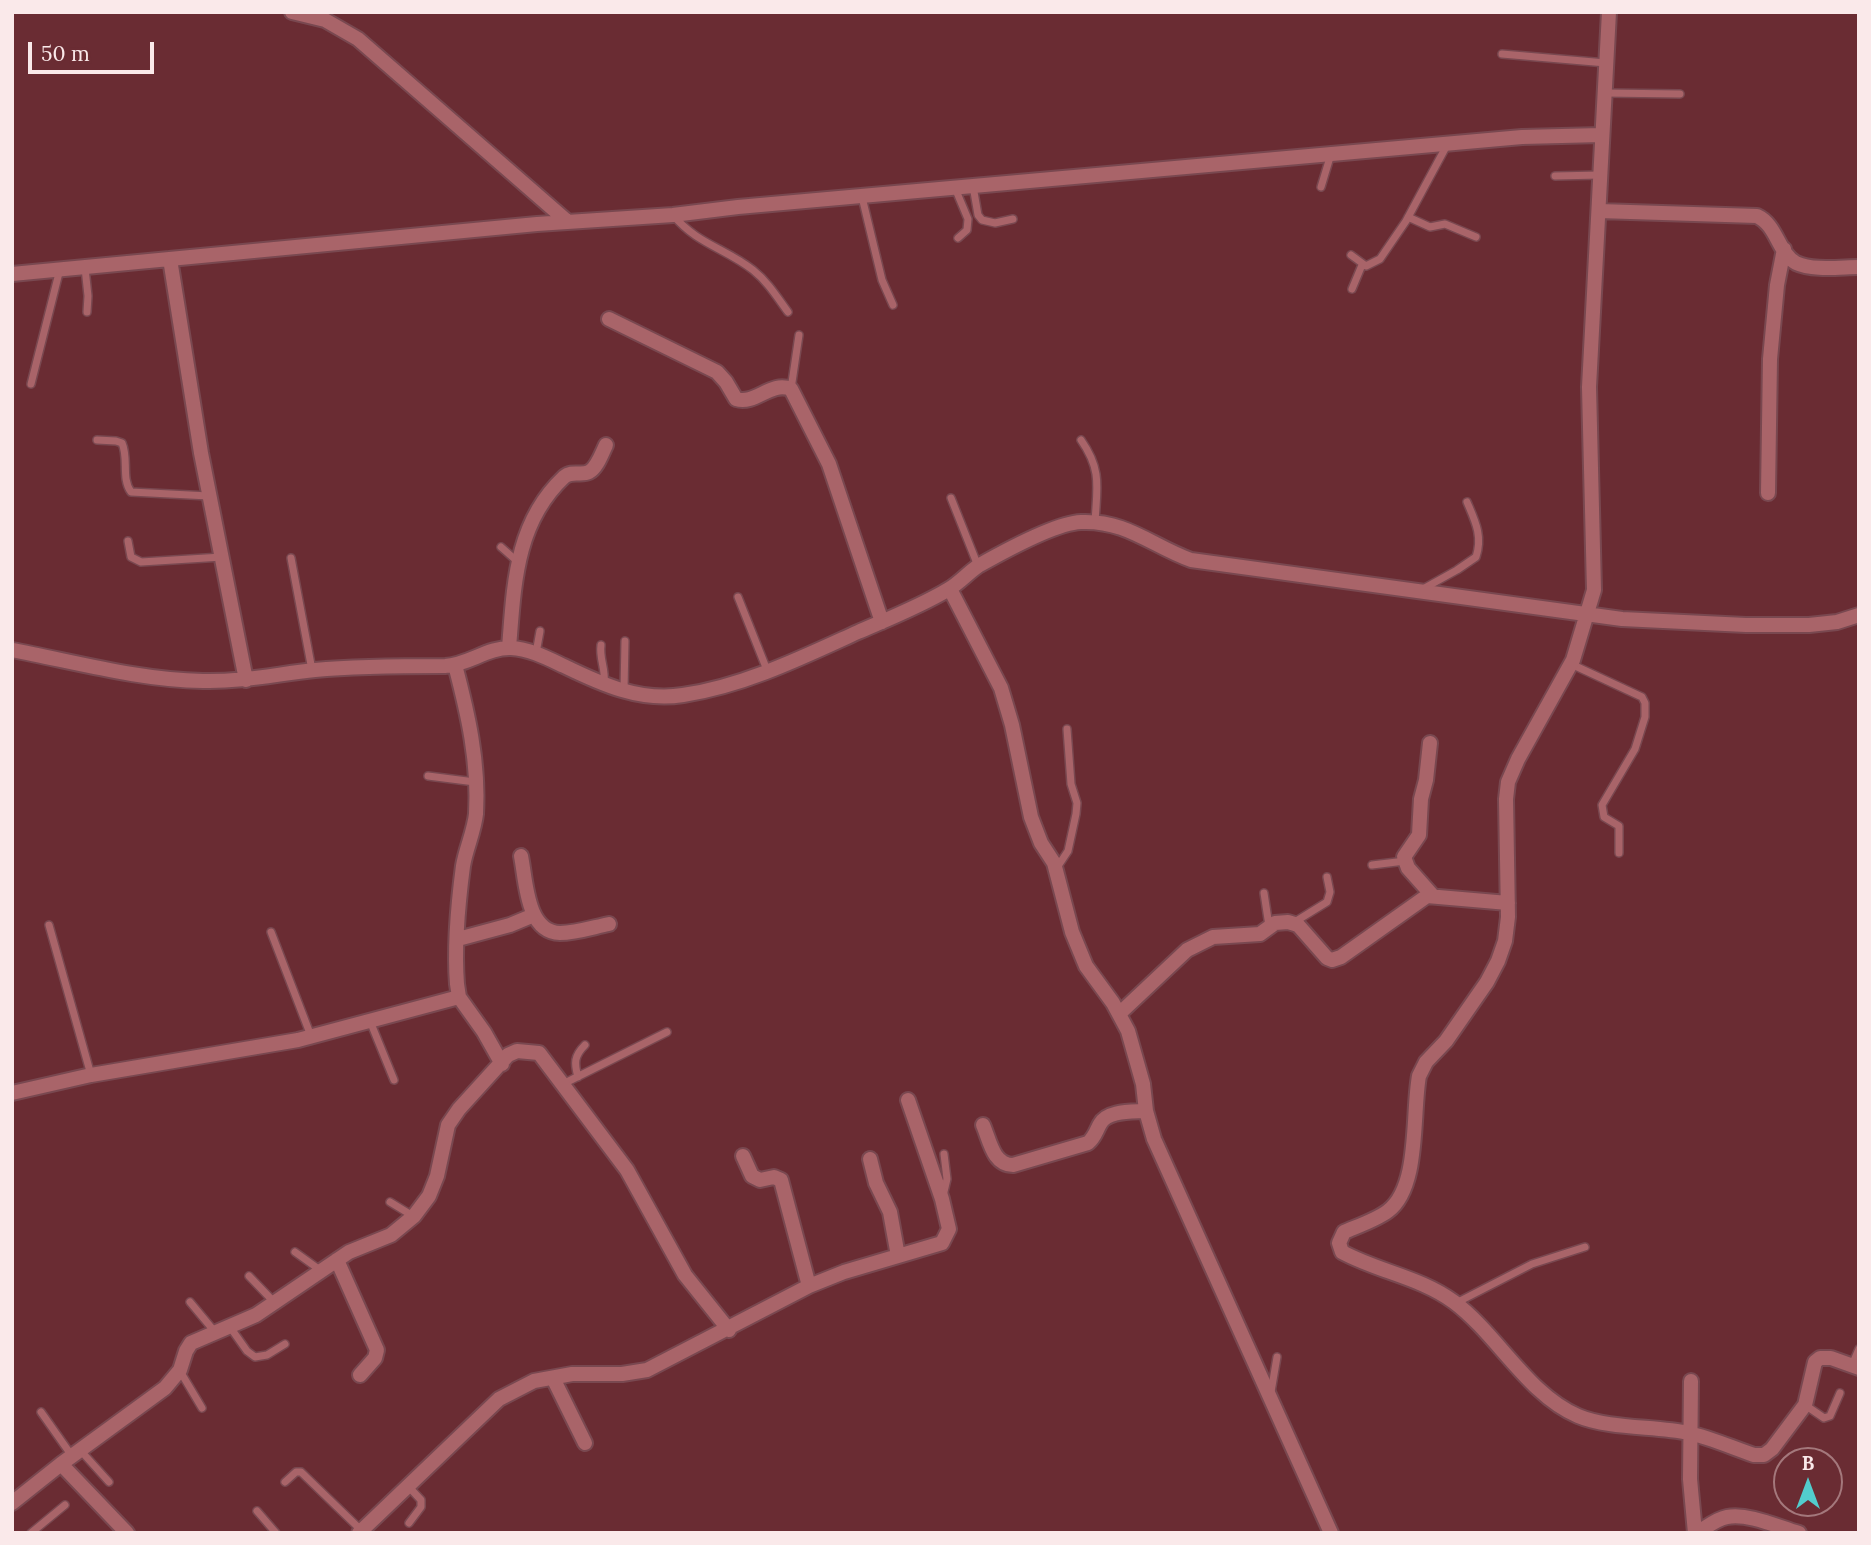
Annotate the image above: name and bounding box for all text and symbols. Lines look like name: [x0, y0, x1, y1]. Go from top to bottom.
scale bar: [32, 28, 158, 72]
text: 50 m: [41, 40, 90, 67]
north arrow: [1773, 1447, 1843, 1517]
text: B: [1802, 1451, 1814, 1475]

